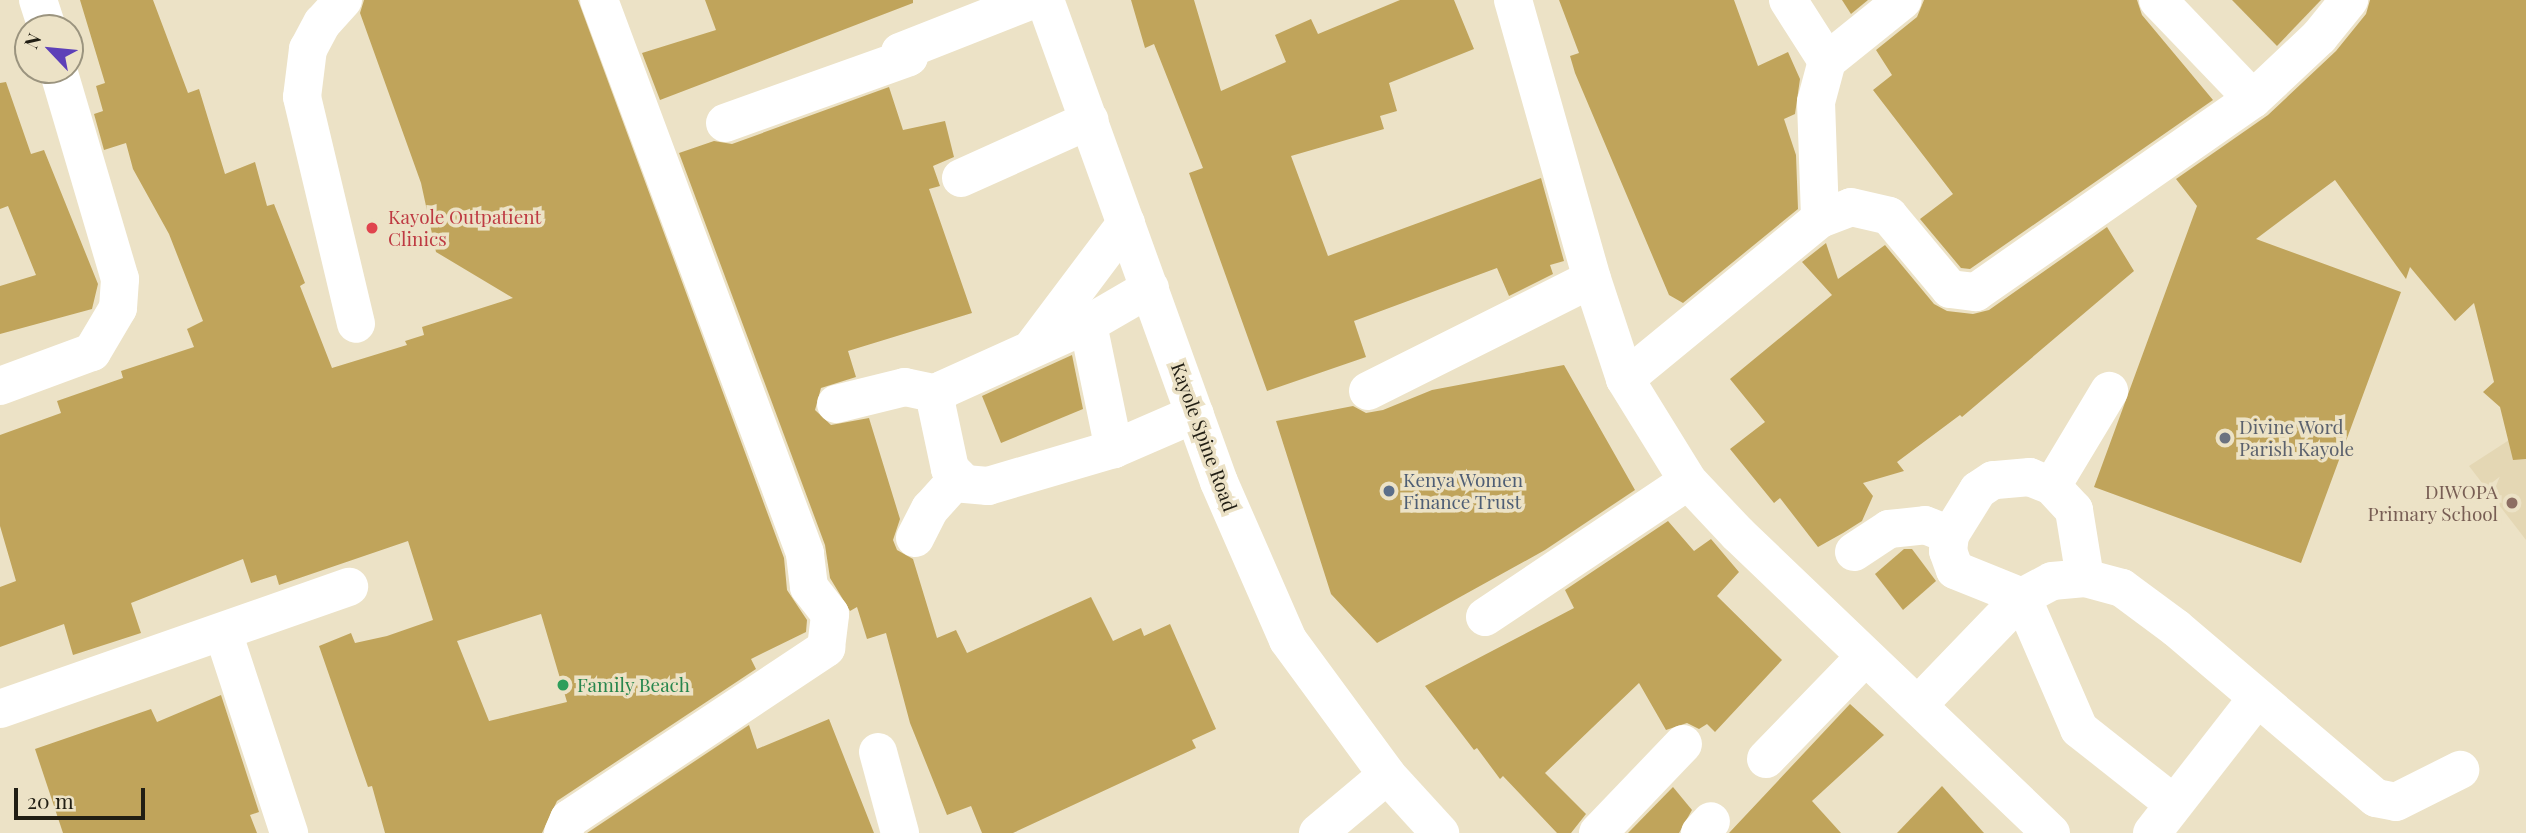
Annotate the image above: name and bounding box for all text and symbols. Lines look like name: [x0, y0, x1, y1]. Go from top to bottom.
north arrow: [14, 14, 84, 84]
text: N: [17, 29, 47, 53]
place label: Kayole Outpatient Clinics: [388, 206, 541, 250]
marker: Kayole Outpatient Clinics: [362, 218, 382, 238]
street label: Kayole Spine Road: [1166, 359, 1242, 515]
place label: Divine Word Parish Kayole: [2239, 416, 2354, 460]
marker: Divine Word Parish Kayole: [2217, 430, 2233, 446]
place label: Kenya Women Finance Trust: [1403, 469, 1524, 513]
place label: DIWOPA Primary School: [2367, 481, 2498, 525]
marker: Kenya Women Finance Trust: [1381, 483, 1397, 499]
marker: DIWOPA Primary School: [2504, 495, 2520, 511]
place label: Family Beach: [577, 674, 691, 696]
marker: Family Beach: [555, 677, 571, 693]
scale bar: [18, 774, 149, 818]
text: 20 m: [27, 786, 74, 814]

